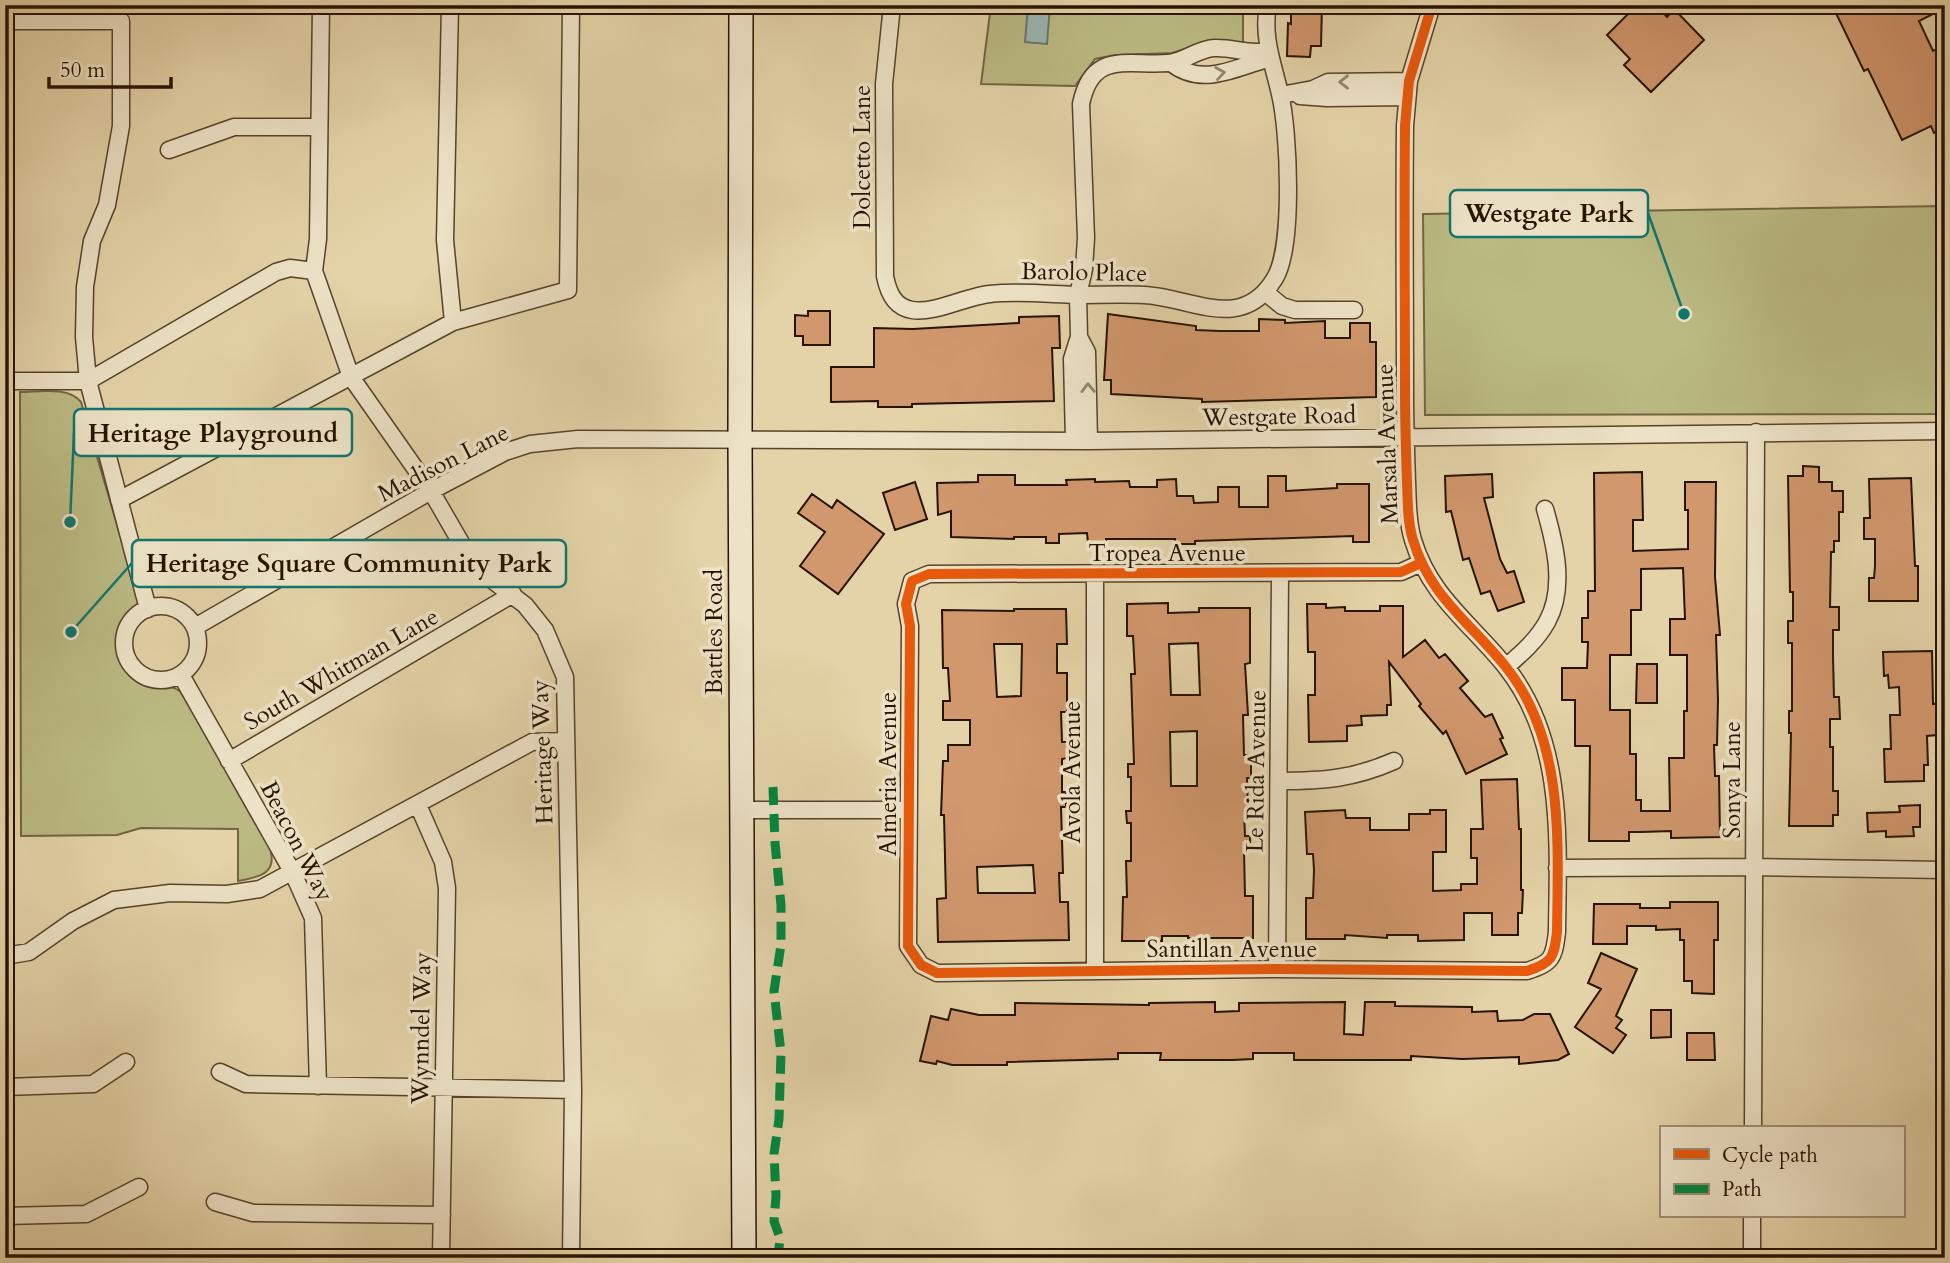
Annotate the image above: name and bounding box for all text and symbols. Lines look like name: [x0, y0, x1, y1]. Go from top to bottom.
scale bar: [49, 46, 172, 90]
text: 50 m: [60, 56, 105, 85]
one-way arrow: [1214, 66, 1226, 81]
one-way arrow: [1338, 74, 1349, 90]
street label: Dolcetto Lane: [846, 85, 879, 229]
callout: Westgate Park: [1450, 190, 1648, 237]
text: Westgate Park: [1463, 196, 1635, 231]
street label: Barolo Place: [1020, 255, 1147, 290]
street label: Marsala Avenue: [1368, 363, 1407, 525]
one-way arrow: [1080, 382, 1096, 392]
street label: Westgate Road: [1200, 399, 1357, 434]
callout: Heritage Playground: [74, 409, 352, 456]
text: Heritage Playground: [88, 416, 338, 451]
street label: Madison Lane: [372, 416, 514, 511]
street label: Tropea Avenue: [1088, 537, 1246, 570]
callout: Heritage Square Community Park: [132, 540, 566, 587]
text: Heritage Square Community Park: [146, 546, 553, 581]
street label: Battles Road: [698, 569, 731, 695]
street label: South Whitman Lane: [238, 600, 445, 739]
street label: Heritage Way: [523, 679, 562, 825]
street label: Le Rida Avenue: [1239, 689, 1274, 853]
street label: Almeria Avenue: [872, 692, 905, 856]
street label: Avola Avenue: [1056, 701, 1089, 843]
street label: Sonya Lane: [1716, 721, 1749, 839]
street label: Beacon Way: [252, 775, 341, 907]
street label: Santillan Avenue: [1147, 933, 1317, 966]
street label: Wynndel Way: [404, 951, 439, 1105]
legend: [1660, 1126, 1904, 1218]
text: Cycle path: [1722, 1141, 1818, 1170]
text: Path: [1722, 1175, 1762, 1204]

